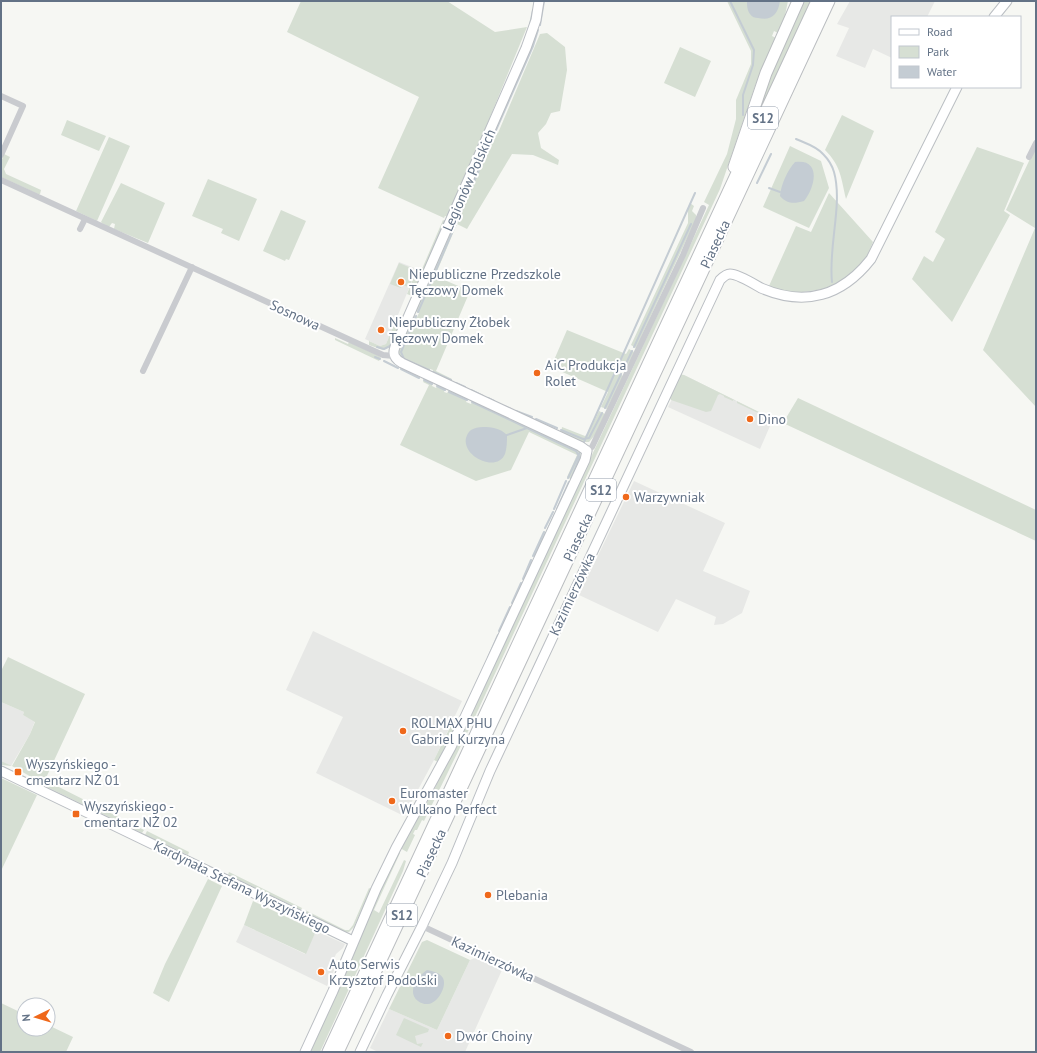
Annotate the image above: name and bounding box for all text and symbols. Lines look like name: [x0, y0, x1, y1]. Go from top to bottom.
legend: [891, 16, 1021, 88]
text: Road: [927, 24, 952, 39]
text: Park: [927, 44, 949, 59]
text: Water: [927, 64, 957, 79]
road number: S12: [748, 107, 778, 129]
street label: Legionów Polskich: [438, 126, 500, 234]
street label: Piasecka: [696, 217, 734, 271]
place label: Niepubliczne Przedszkole Tęczowy Domek: [409, 265, 561, 299]
marker: Niepubliczne Przedszkole Tęczowy Domek: [396, 277, 406, 287]
street label: Sosnowa: [267, 296, 323, 334]
place label: Niepubliczny Żłobek Tęczowy Domek: [389, 313, 510, 347]
marker: Niepubliczny Żłobek Tęczowy Domek: [376, 325, 386, 335]
place label: AiC Produkcja Rolet: [545, 356, 626, 390]
marker: AiC Produkcja Rolet: [532, 368, 542, 378]
place label: Dino: [758, 410, 786, 428]
marker: Dino: [745, 414, 755, 424]
road number: S12: [586, 479, 616, 501]
place label: Warzywniak: [634, 488, 705, 506]
marker: Warzywniak: [621, 492, 631, 502]
street label: Piasecka: [559, 510, 597, 564]
street label: Kazimierzówka: [545, 550, 599, 638]
place label: ROLMAX PHU Gabriel Kurzyna: [411, 714, 505, 748]
marker: ROLMAX PHU Gabriel Kurzyna: [398, 726, 408, 736]
place label: Wyszyńskiego - cmentarz NŻ 01: [26, 755, 120, 789]
marker: Wyszyńskiego - cmentarz NŻ 01: [13, 767, 23, 777]
place label: Euromaster Wulkano Perfect: [400, 784, 497, 818]
marker: Euromaster Wulkano Perfect: [387, 796, 397, 806]
place label: Wyszyńskiego - cmentarz NŻ 02: [84, 797, 178, 831]
marker: Wyszyńskiego - cmentarz NŻ 02: [71, 809, 81, 819]
street label: Piasecka: [412, 826, 450, 880]
street label: Kardynała Stefana Wyszyńskiego: [151, 836, 333, 938]
place label: Plebania: [496, 886, 548, 904]
marker: Plebania: [483, 890, 493, 900]
road number: S12: [387, 904, 417, 926]
street label: Kazimierzówka: [449, 932, 537, 986]
place label: Auto Serwis Krzysztof Podolski: [329, 955, 437, 989]
marker: Auto Serwis Krzysztof Podolski: [316, 967, 326, 977]
north arrow: [16, 997, 56, 1037]
text: N: [19, 1014, 33, 1022]
place label: Dwór Choiny: [456, 1027, 533, 1045]
marker: Dwór Choiny: [443, 1031, 453, 1041]

